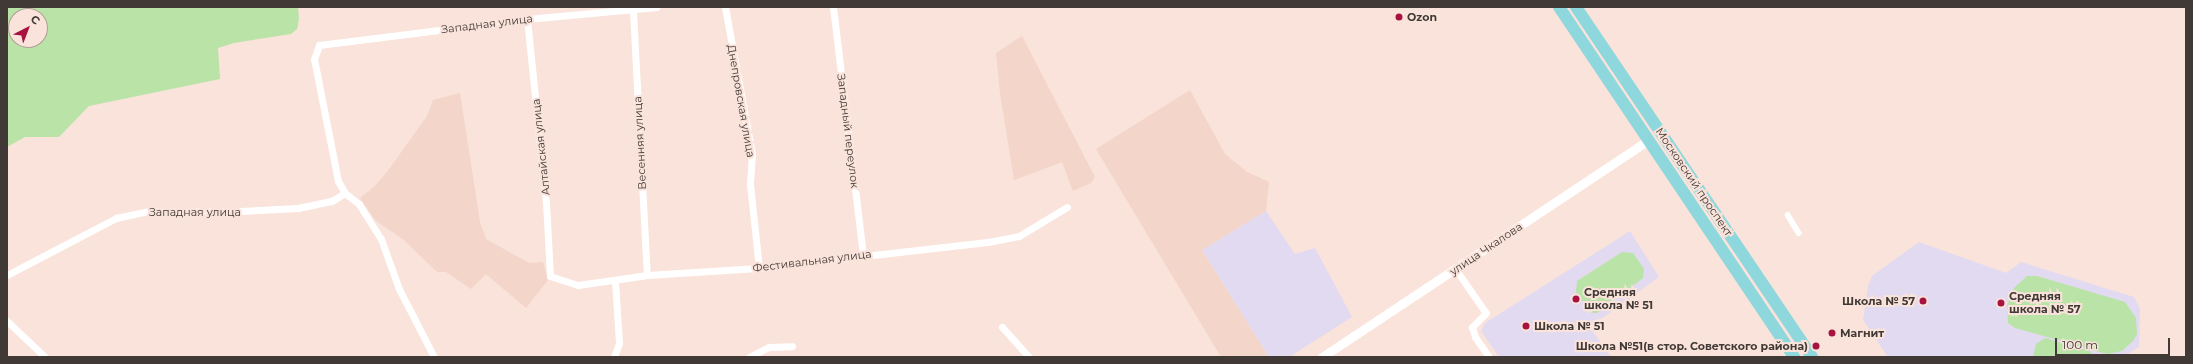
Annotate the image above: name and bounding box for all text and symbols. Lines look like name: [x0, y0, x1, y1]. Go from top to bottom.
north arrow: [8, 8, 48, 48]
place label: Ozon: [1407, 10, 1437, 24]
text: С: [28, 12, 43, 28]
street label: Западная улица: [441, 12, 533, 36]
marker: Ozon: [1394, 12, 1404, 22]
street label: Днепровская улица: [725, 44, 757, 158]
street label: Западный переулок: [834, 73, 862, 189]
street label: Весенняя улица: [631, 96, 649, 190]
street label: Алтайская улица: [529, 98, 553, 196]
street label: Московский проспект: [1653, 125, 1735, 239]
street label: Западная улица: [149, 205, 241, 219]
street label: улица Чкалова: [1447, 220, 1525, 278]
street label: Фестивальная улица: [752, 247, 872, 275]
place label: Средняя школа № 51: [1584, 286, 1653, 312]
place label: Средняя школа № 57: [2009, 290, 2081, 316]
marker: Средняя школа № 51: [1571, 294, 1581, 304]
place label: Школа № 57: [1842, 294, 1915, 308]
marker: Школа № 57: [1918, 296, 1928, 306]
marker: Средняя школа № 57: [1996, 298, 2006, 308]
place label: Школа № 51: [1534, 319, 1605, 333]
marker: Школа № 51: [1521, 321, 1531, 331]
place label: Магнит: [1840, 326, 1884, 340]
marker: Магнит: [1827, 328, 1837, 338]
scale bar: [2057, 330, 2172, 356]
text: 100 m: [2062, 337, 2098, 352]
place label: Школа №51(в стор. Советского района): [1576, 339, 1808, 353]
marker: Школа №51(в стор. Советского района): [1811, 341, 1821, 351]

